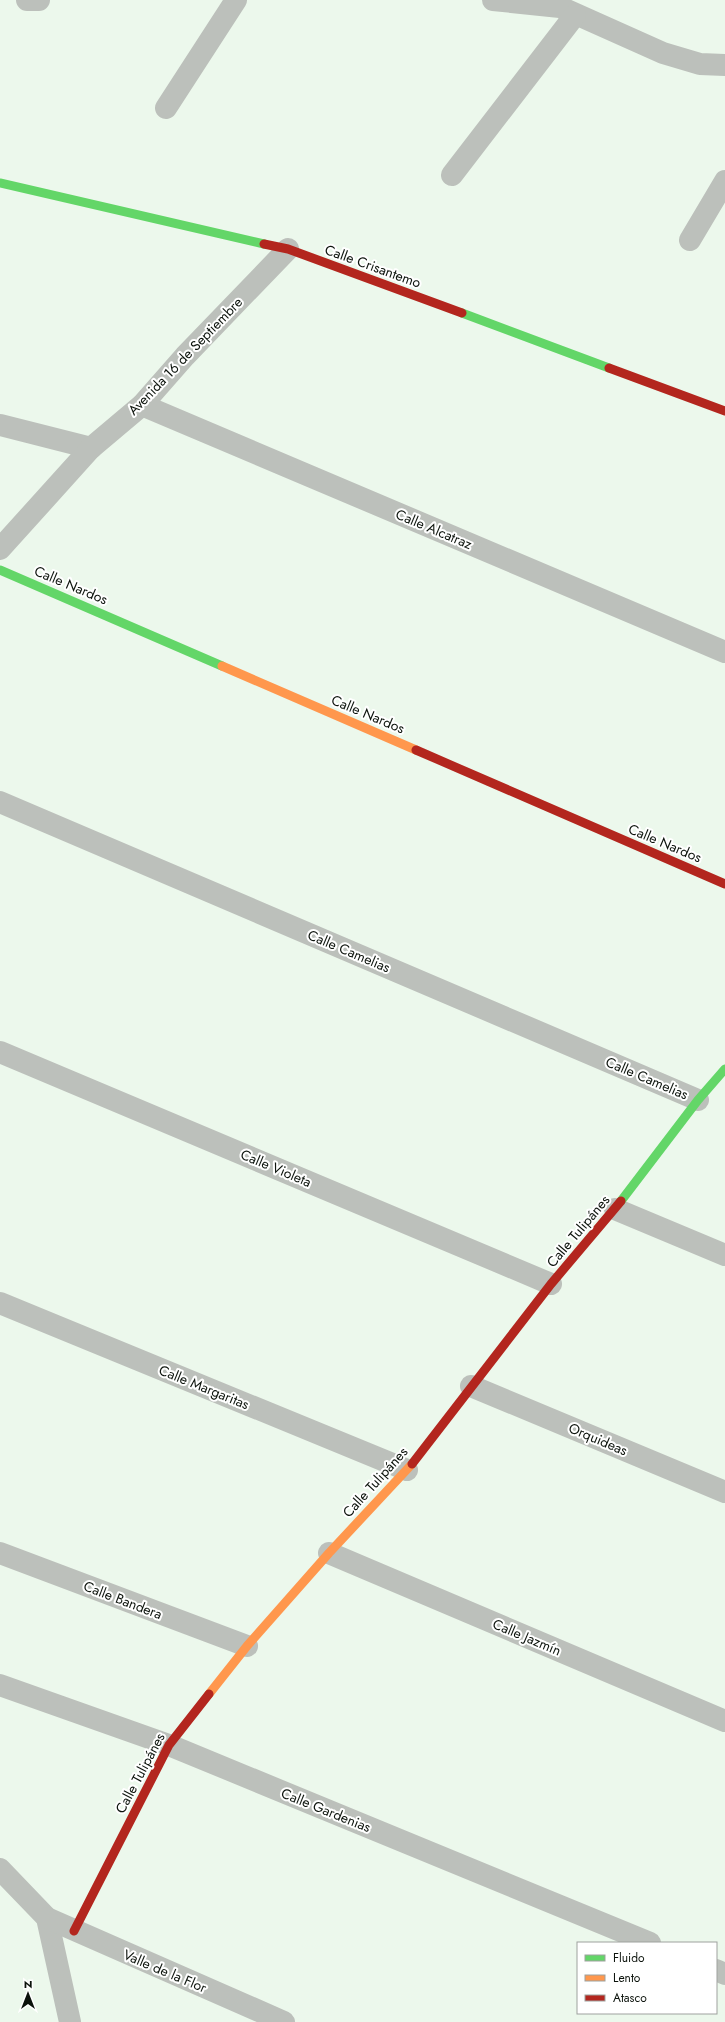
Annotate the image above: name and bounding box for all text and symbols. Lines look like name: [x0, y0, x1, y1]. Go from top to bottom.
street label: Calle Crisantemo: [322, 239, 424, 293]
street label: Avenida 16 de Septiembre: [123, 292, 247, 420]
street label: Calle Alcatraz: [393, 504, 476, 554]
street label: Calle Nardos: [31, 561, 111, 610]
street label: Calle Nardos: [328, 690, 408, 739]
street label: Calle Nardos: [625, 819, 705, 868]
street label: Calle Camelias: [305, 925, 394, 978]
street label: Calle Camelias: [603, 1052, 692, 1105]
street label: Calle Violeta: [237, 1144, 315, 1192]
street label: Calle Tulipánes: [542, 1190, 614, 1271]
street label: Calle Margaritas: [156, 1360, 252, 1414]
street label: Orquideas: [565, 1418, 631, 1460]
street label: Calle Tulipánes: [338, 1442, 412, 1522]
street label: Calle Bandera: [81, 1576, 165, 1624]
street label: Calle Jazmín: [490, 1614, 564, 1660]
street label: Calle Tulipánes: [110, 1729, 170, 1817]
street label: Calle Gardenias: [278, 1783, 374, 1837]
legend: [577, 1942, 717, 2014]
street label: Valle de la Flor: [120, 1944, 210, 1998]
text: Fluido: [613, 1949, 645, 1967]
text: Lento: [613, 1969, 641, 1987]
north arrow: [8, 1974, 48, 2014]
text: N: [24, 1976, 32, 1992]
text: Atasco: [613, 1989, 647, 2007]

